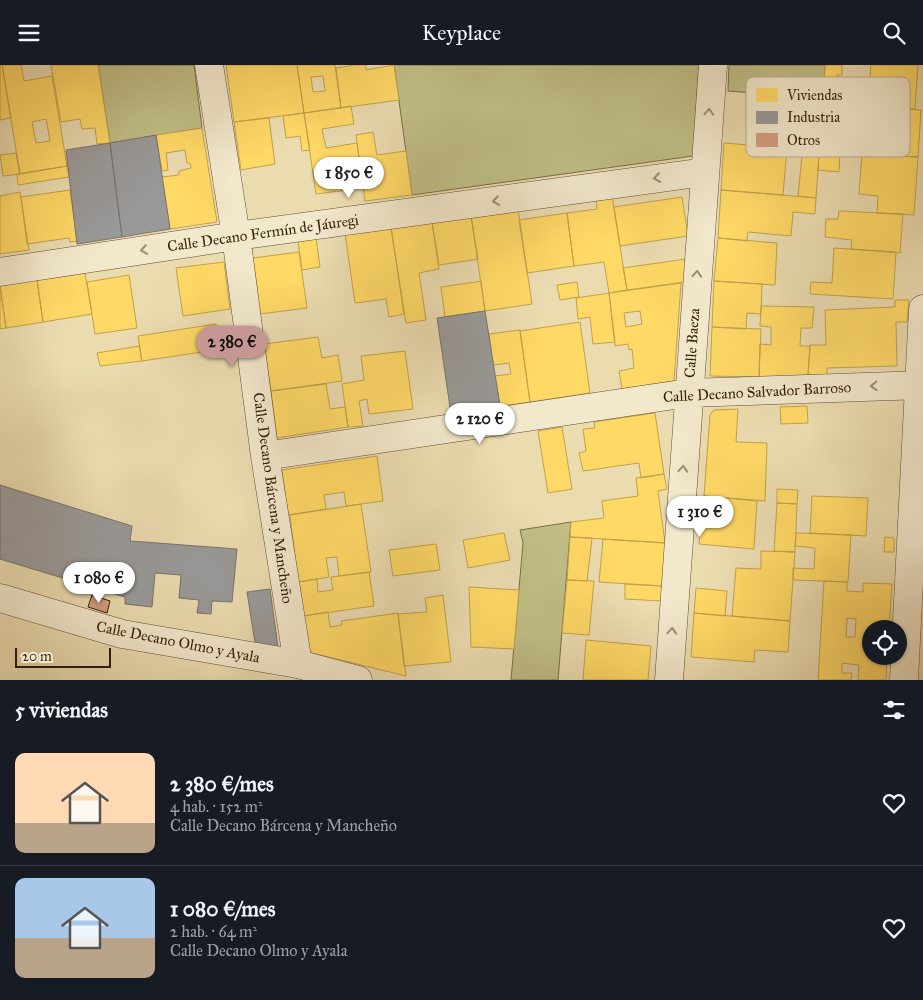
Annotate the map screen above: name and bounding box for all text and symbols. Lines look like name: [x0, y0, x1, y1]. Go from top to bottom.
icon: menu: [15, 19, 43, 47]
text: Keyplace: [422, 19, 501, 46]
icon: search: [880, 19, 908, 47]
legend: [746, 77, 910, 157]
text: Viviendas: [786, 87, 842, 104]
one-way arrow: [704, 108, 715, 116]
text: Industria: [787, 109, 840, 126]
text: Otros: [787, 132, 820, 149]
pin: 1 850 €: [303, 157, 395, 199]
text: 1 850 €: [325, 163, 373, 182]
one-way arrow: [652, 173, 661, 183]
one-way arrow: [491, 195, 500, 205]
street label: Calle Decano Fermín de Jáuregi: [166, 211, 360, 256]
one-way arrow: [140, 245, 148, 255]
one-way arrow: [691, 270, 702, 278]
street label: Calle Baeza: [681, 307, 703, 378]
pin: 2 380 €: [186, 325, 278, 368]
text: 2 380 €: [208, 332, 256, 351]
street label: Calle Decano Salvador Barroso: [662, 378, 852, 406]
one-way arrow: [870, 381, 878, 392]
street label: Calle Decano Bárcena y Mancheño: [249, 391, 297, 605]
pin: 2 120 €: [434, 403, 526, 445]
text: 2 120 €: [456, 409, 504, 428]
one-way arrow: [677, 465, 688, 473]
pin: 1 310 €: [654, 495, 746, 538]
text: 1 310 €: [678, 502, 722, 521]
pin: 1 080 €: [53, 561, 145, 604]
text: 1 080 €: [74, 568, 124, 587]
street label: Calle Decano Olmo y Ayala: [95, 617, 262, 667]
map controls: [862, 620, 907, 665]
button: locate: [862, 620, 907, 665]
one-way arrow: [666, 627, 677, 635]
scale bar: [15, 645, 111, 668]
text: 20 m: [22, 648, 52, 665]
icon: filters: [880, 696, 908, 724]
text: 5 viviendas: [15, 697, 108, 723]
text: 2 380 €/mes: [170, 771, 274, 797]
icon: home: [55, 773, 115, 833]
icon: heart: [880, 789, 908, 817]
text: 4 hab. · 152 m²: [170, 797, 263, 816]
text: Calle Decano Bárcena y Mancheño: [170, 816, 397, 835]
text: 1 080 €/mes: [170, 896, 275, 922]
icon: home: [55, 898, 115, 958]
icon: heart: [880, 914, 908, 942]
text: 2 hab. · 64 m²: [170, 922, 257, 941]
text: Calle Decano Olmo y Ayala: [170, 941, 347, 960]

